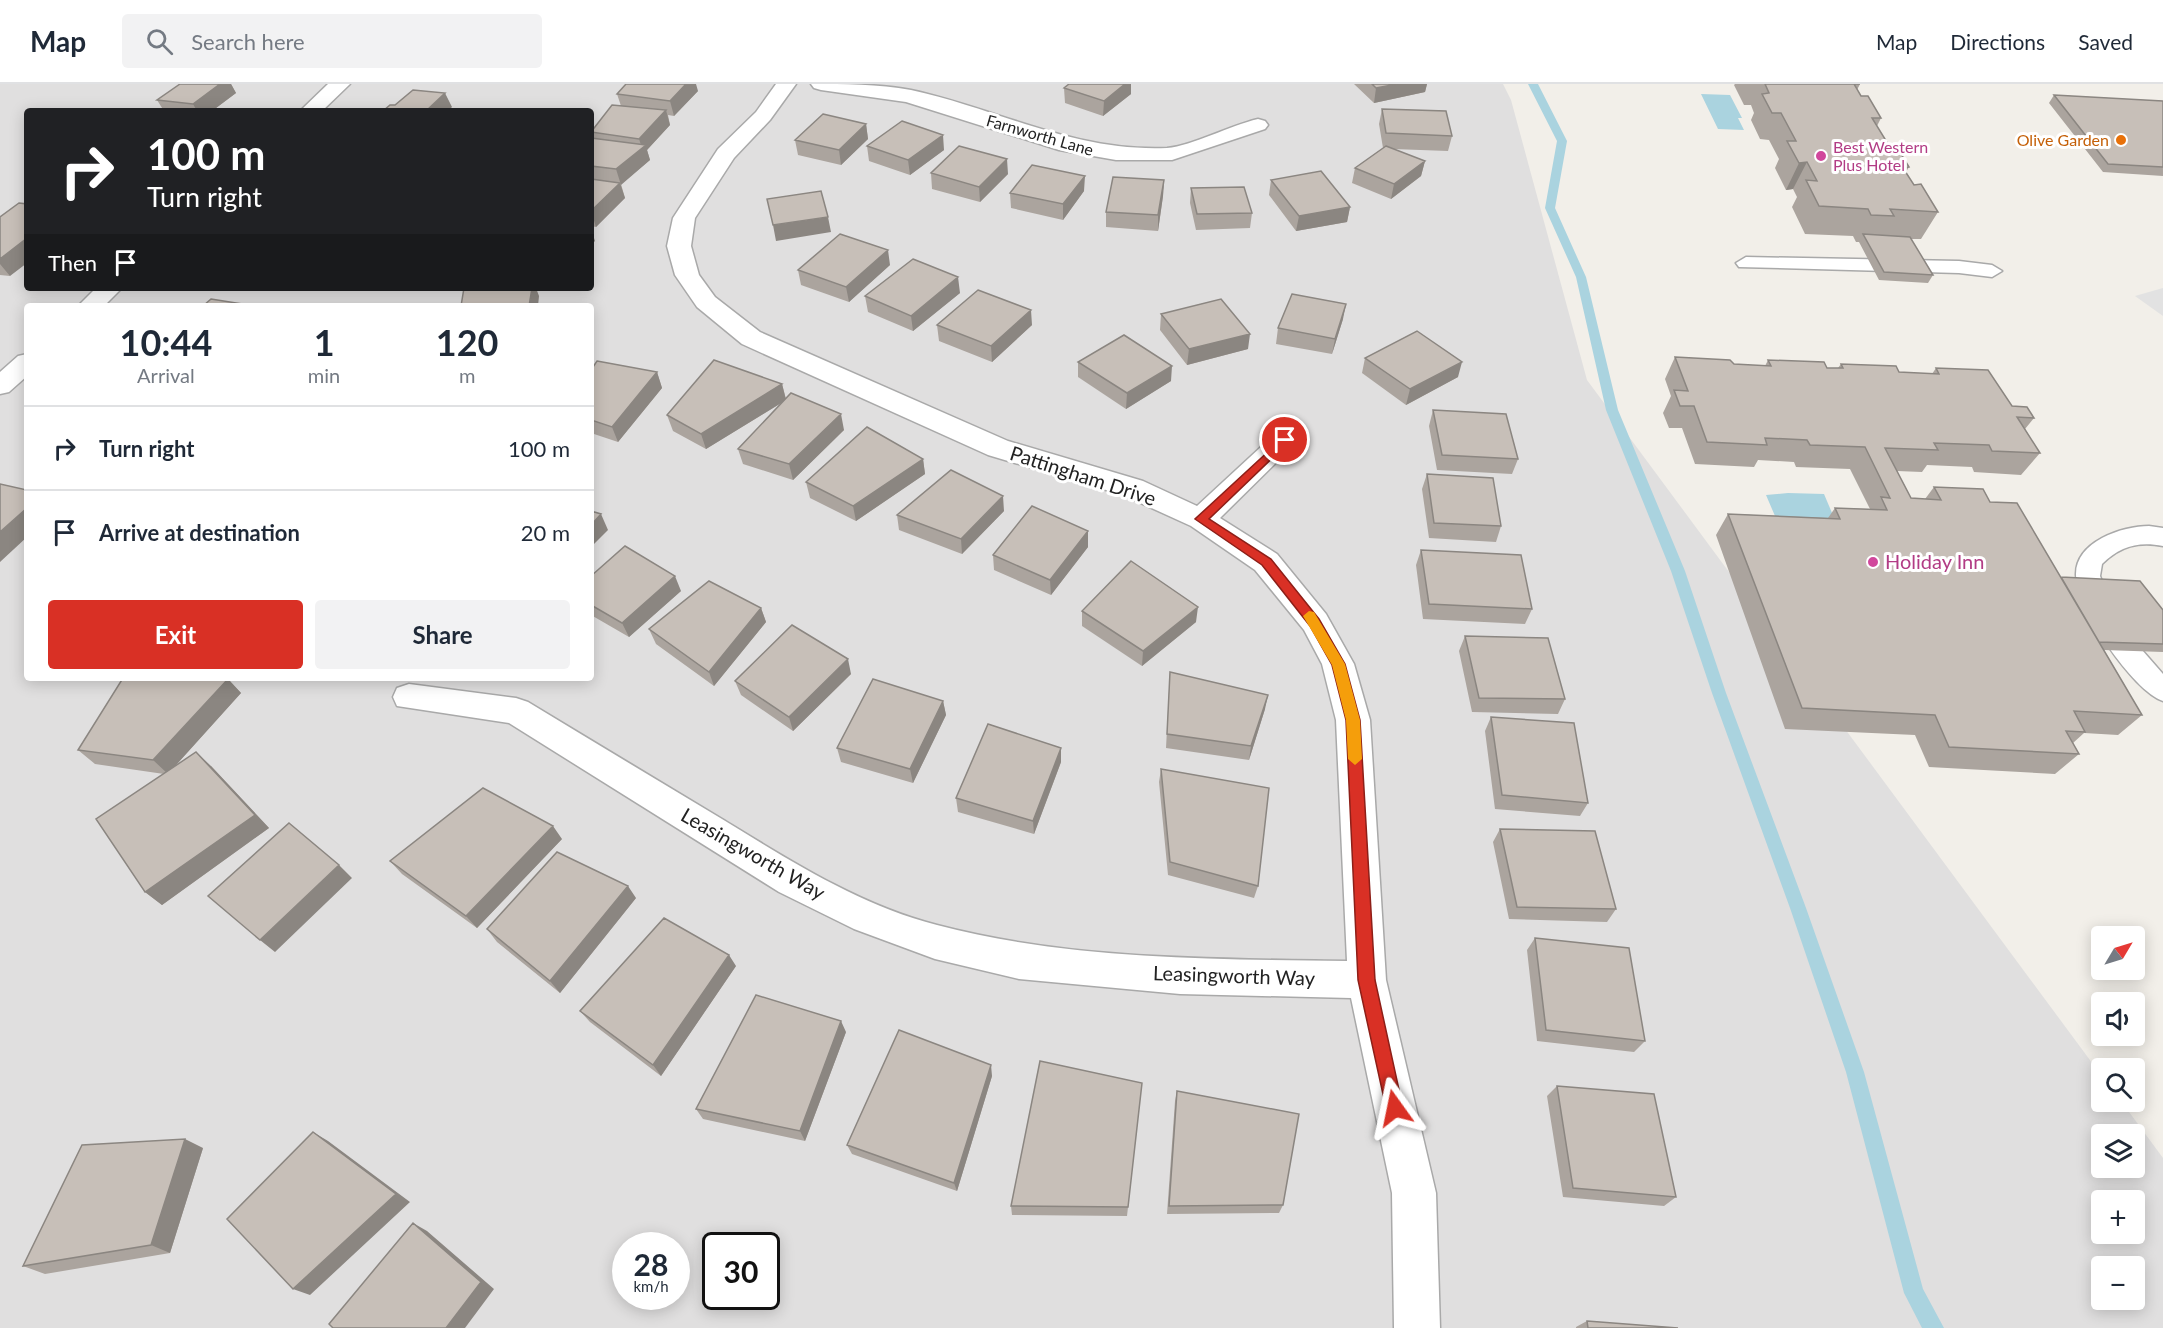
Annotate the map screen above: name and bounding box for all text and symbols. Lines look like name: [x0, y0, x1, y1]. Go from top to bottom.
search box: [122, 14, 542, 68]
text: Map: [30, 24, 86, 58]
icon: search: [143, 25, 176, 58]
text: Search here: [191, 28, 305, 55]
text: Map: [1876, 29, 1917, 54]
text: Directions: [1950, 29, 2045, 54]
text: Saved: [2078, 29, 2133, 54]
street label: Farnworth Lane: [985, 110, 1096, 159]
text: 100 m: [147, 129, 265, 179]
place label: Olive Garden: [2017, 130, 2109, 149]
icon: right: [48, 132, 126, 210]
marker: Olive Garden: [2114, 133, 2128, 147]
place label: Best Western Plus Hotel: [1833, 137, 1928, 174]
marker: Best Western Plus Hotel: [1814, 149, 1828, 163]
text: Turn right: [147, 180, 262, 213]
icon: arrive: [109, 246, 142, 279]
text: Then: [48, 249, 97, 276]
text: 10:44: [120, 320, 212, 364]
text: 1: [314, 320, 335, 364]
text: 120: [436, 320, 498, 364]
text: Arrival: [137, 363, 195, 387]
text: min: [308, 363, 340, 387]
text: m: [459, 363, 475, 387]
pin: [1259, 414, 1310, 465]
icon: arrive: [1268, 423, 1301, 456]
icon: right: [48, 432, 81, 465]
text: Turn right: [99, 435, 194, 462]
text: 100 m: [508, 435, 570, 462]
street label: Pattingham Drive: [1007, 440, 1159, 510]
icon: arrive: [48, 516, 81, 549]
text: Arrive at destination: [99, 519, 300, 546]
text: 20 m: [521, 519, 570, 546]
place label: Holiday Inn: [1885, 549, 1984, 573]
marker: Holiday Inn: [1866, 555, 1880, 569]
button: Exit: [48, 600, 303, 669]
button: Share: [315, 600, 570, 669]
street label: Leasingworth Way: [677, 802, 830, 904]
north arrow: [2091, 926, 2145, 980]
map controls: [2091, 926, 2145, 1310]
street label: Leasingworth Way: [1153, 960, 1316, 990]
button: sound: [2091, 992, 2145, 1046]
button: search: [2091, 1058, 2145, 1112]
position arrow: [1363, 1076, 1427, 1140]
button: layers: [2091, 1124, 2145, 1178]
button: +: [2091, 1190, 2145, 1244]
speed limit sign: 30: [702, 1232, 780, 1310]
text: 28: [634, 1246, 668, 1282]
button: −: [2091, 1256, 2145, 1310]
text: km/h: [633, 1277, 669, 1295]

